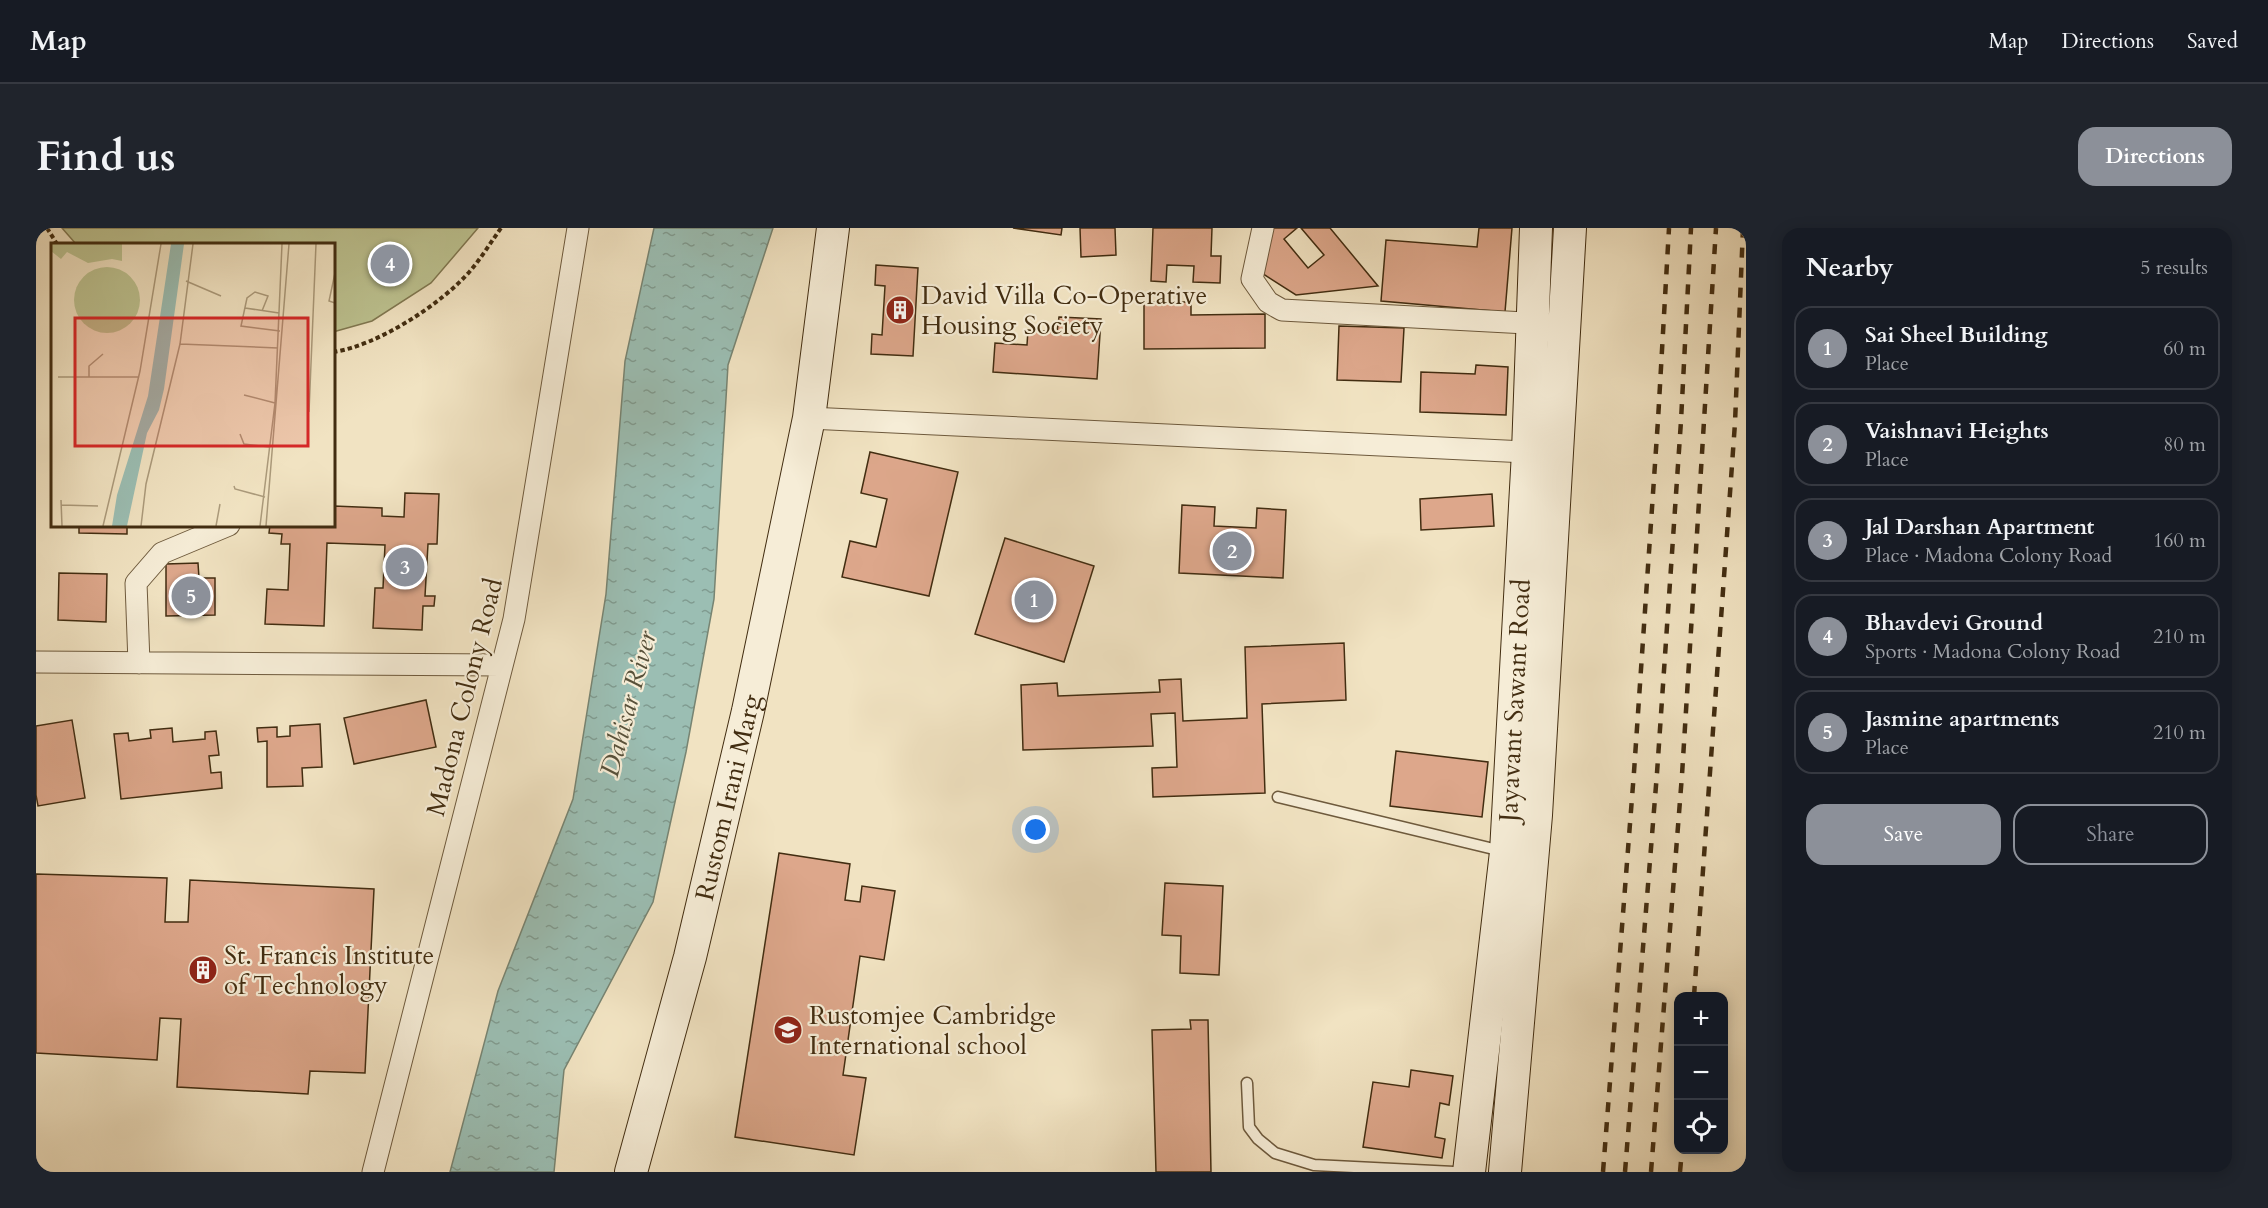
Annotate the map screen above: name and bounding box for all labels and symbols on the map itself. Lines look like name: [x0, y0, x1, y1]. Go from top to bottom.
pin: 4: [370, 242, 410, 286]
inset map: [51, 243, 334, 526]
place label: David Villa Co-Operative Housing Society: [921, 278, 1207, 343]
building icon: David Villa Co-Operative Housing Society: [884, 294, 916, 326]
pin: 2: [1212, 528, 1252, 574]
pin: 3: [386, 544, 424, 590]
pin: 5: [172, 574, 210, 619]
street label: Madona Colony Road: [418, 574, 511, 820]
pin: 1: [1014, 578, 1054, 622]
street label: Jayavant Sawant Road: [1490, 578, 1539, 827]
water label: Dahisar River: [591, 626, 666, 781]
street label: Rustom Irani Marg: [687, 691, 769, 904]
your location: [1021, 815, 1050, 844]
place label: St. Francis Institute of Technology: [224, 938, 434, 1003]
building icon: St. Francis Institute of Technology: [187, 954, 219, 986]
place label: Rustomjee Cambridge International school: [809, 998, 1056, 1063]
school or university icon: Rustomjee Cambridge International school: [772, 1014, 804, 1046]

